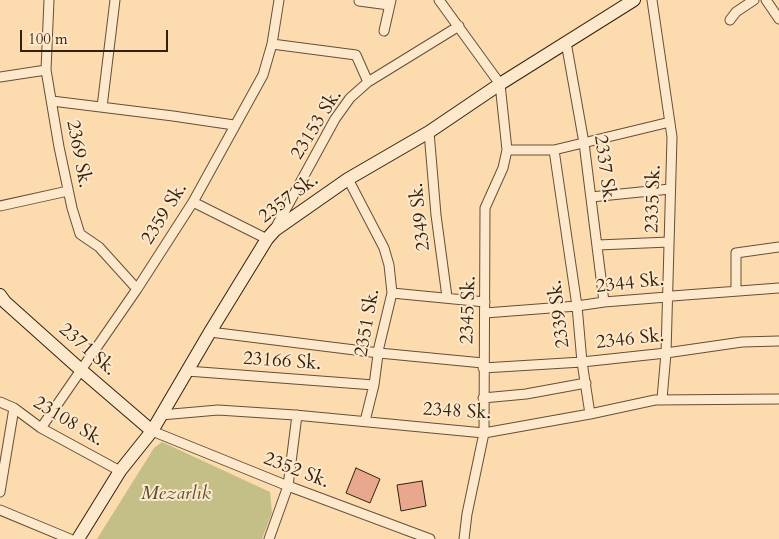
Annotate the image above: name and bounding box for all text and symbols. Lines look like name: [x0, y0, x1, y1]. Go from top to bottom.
scale bar: [22, 20, 170, 52]
text: 100 m: [28, 29, 68, 49]
street label: 23153 Sk.: [287, 86, 347, 164]
street label: 2369 Sk.: [60, 118, 96, 190]
street label: 2337 Sk.: [588, 133, 620, 205]
street label: 2335 Sk.: [641, 164, 667, 234]
street label: 2357 Sk.: [255, 169, 323, 229]
street label: 2359 Sk.: [137, 179, 193, 249]
street label: 2349 Sk.: [406, 182, 436, 252]
street label: 2344 Sk.: [595, 269, 665, 299]
street label: 2345 Sk.: [456, 275, 482, 345]
street label: 2339 Sk.: [545, 279, 575, 349]
street label: 2351 Sk.: [351, 287, 385, 359]
street label: 2371 Sk.: [54, 319, 120, 381]
street label: 2346 Sk.: [595, 325, 665, 355]
street label: 23166 Sk.: [242, 348, 322, 376]
street label: 23108 Sk.: [29, 392, 107, 452]
street label: 2348 Sk.: [422, 399, 492, 425]
street label: 2352 Sk.: [260, 448, 332, 494]
park label: Mezarlık: [141, 484, 211, 506]

